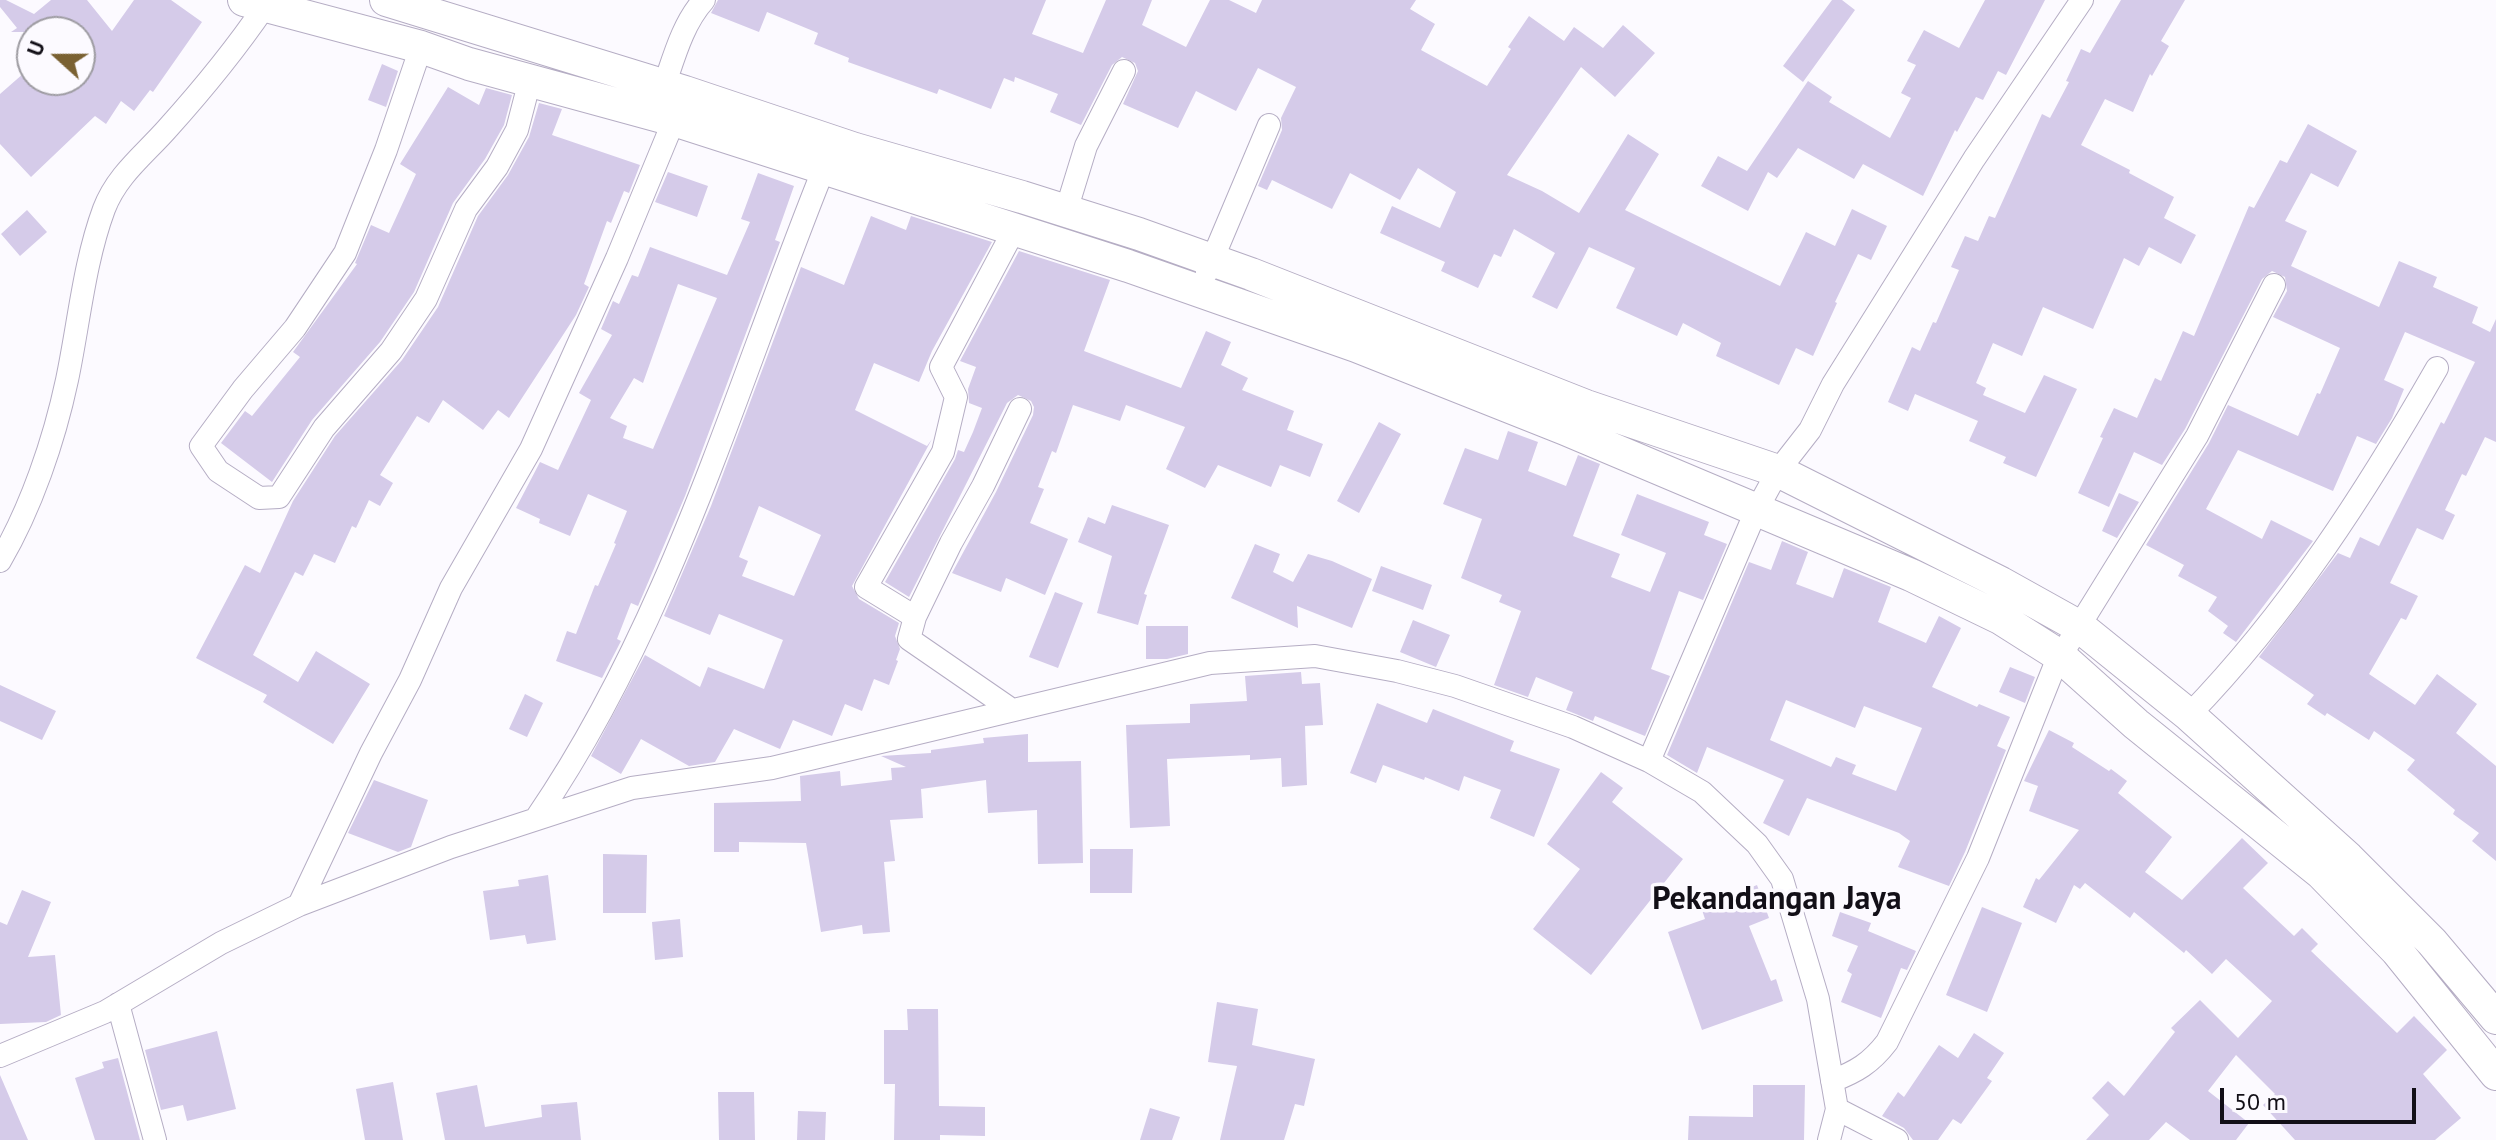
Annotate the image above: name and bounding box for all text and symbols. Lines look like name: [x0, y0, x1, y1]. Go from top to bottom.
north arrow: [16, 16, 96, 96]
text: U: [20, 37, 51, 60]
district label: Pekandangan Jaya: [1652, 881, 1902, 919]
scale bar: [2224, 1072, 2420, 1122]
text: 50 m: [2234, 1086, 2286, 1117]

